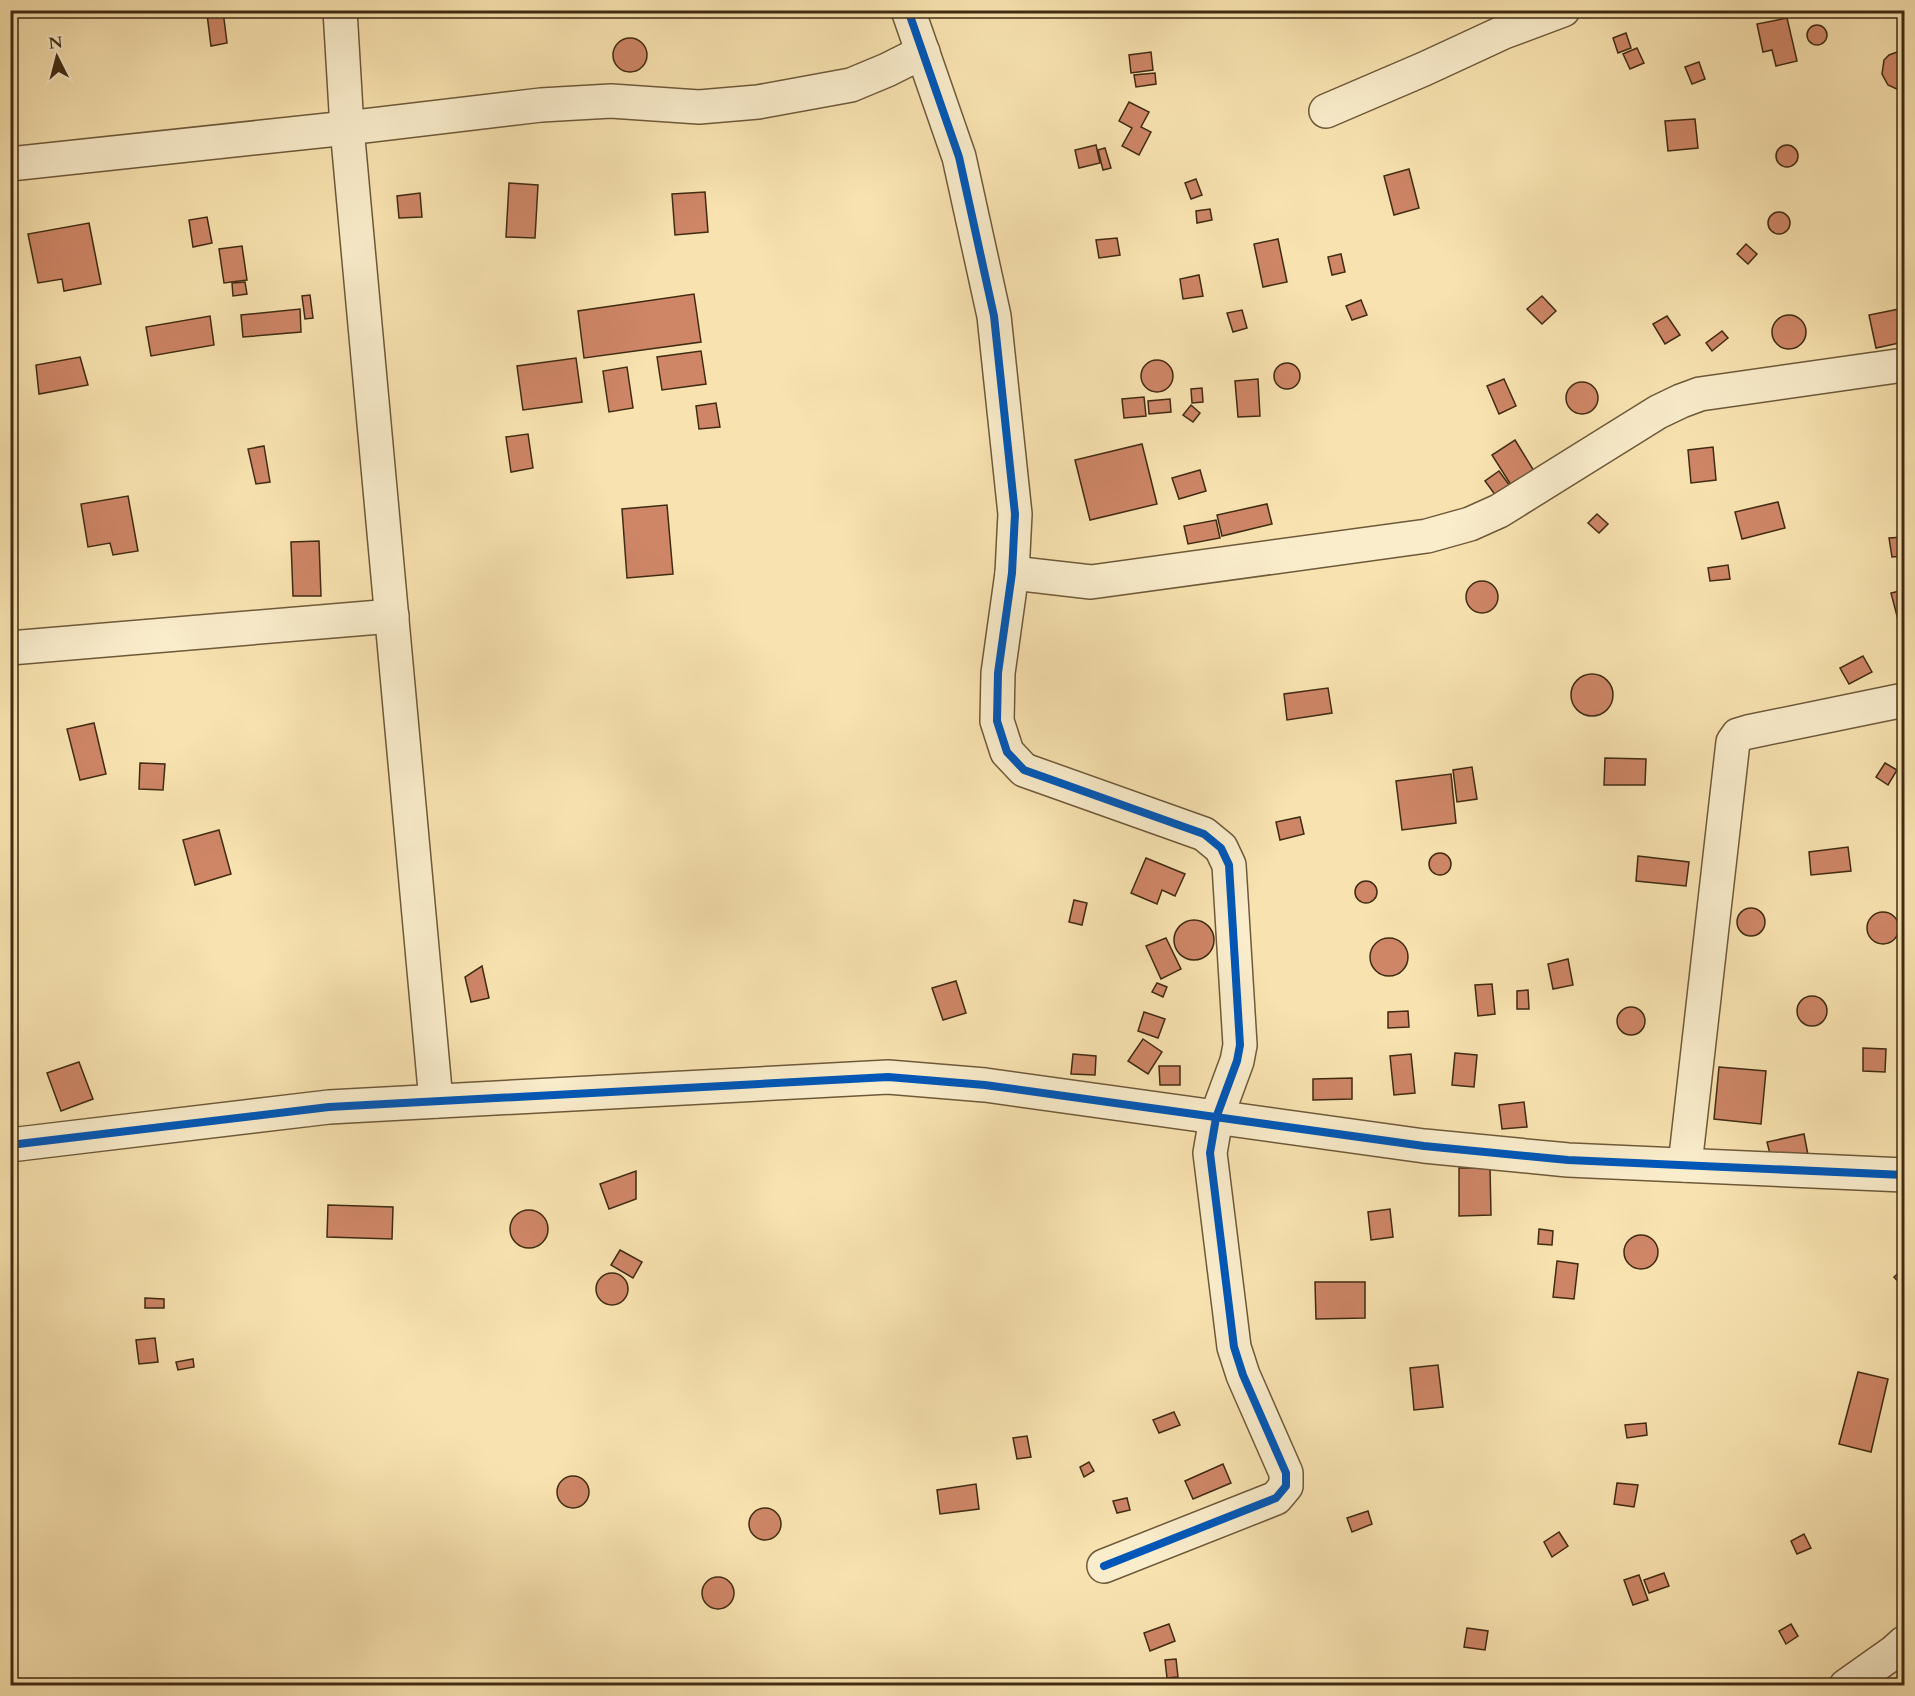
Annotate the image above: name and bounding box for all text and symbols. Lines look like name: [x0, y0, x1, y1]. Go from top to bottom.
north arrow: [27, 27, 87, 87]
text: N: [47, 31, 64, 55]

